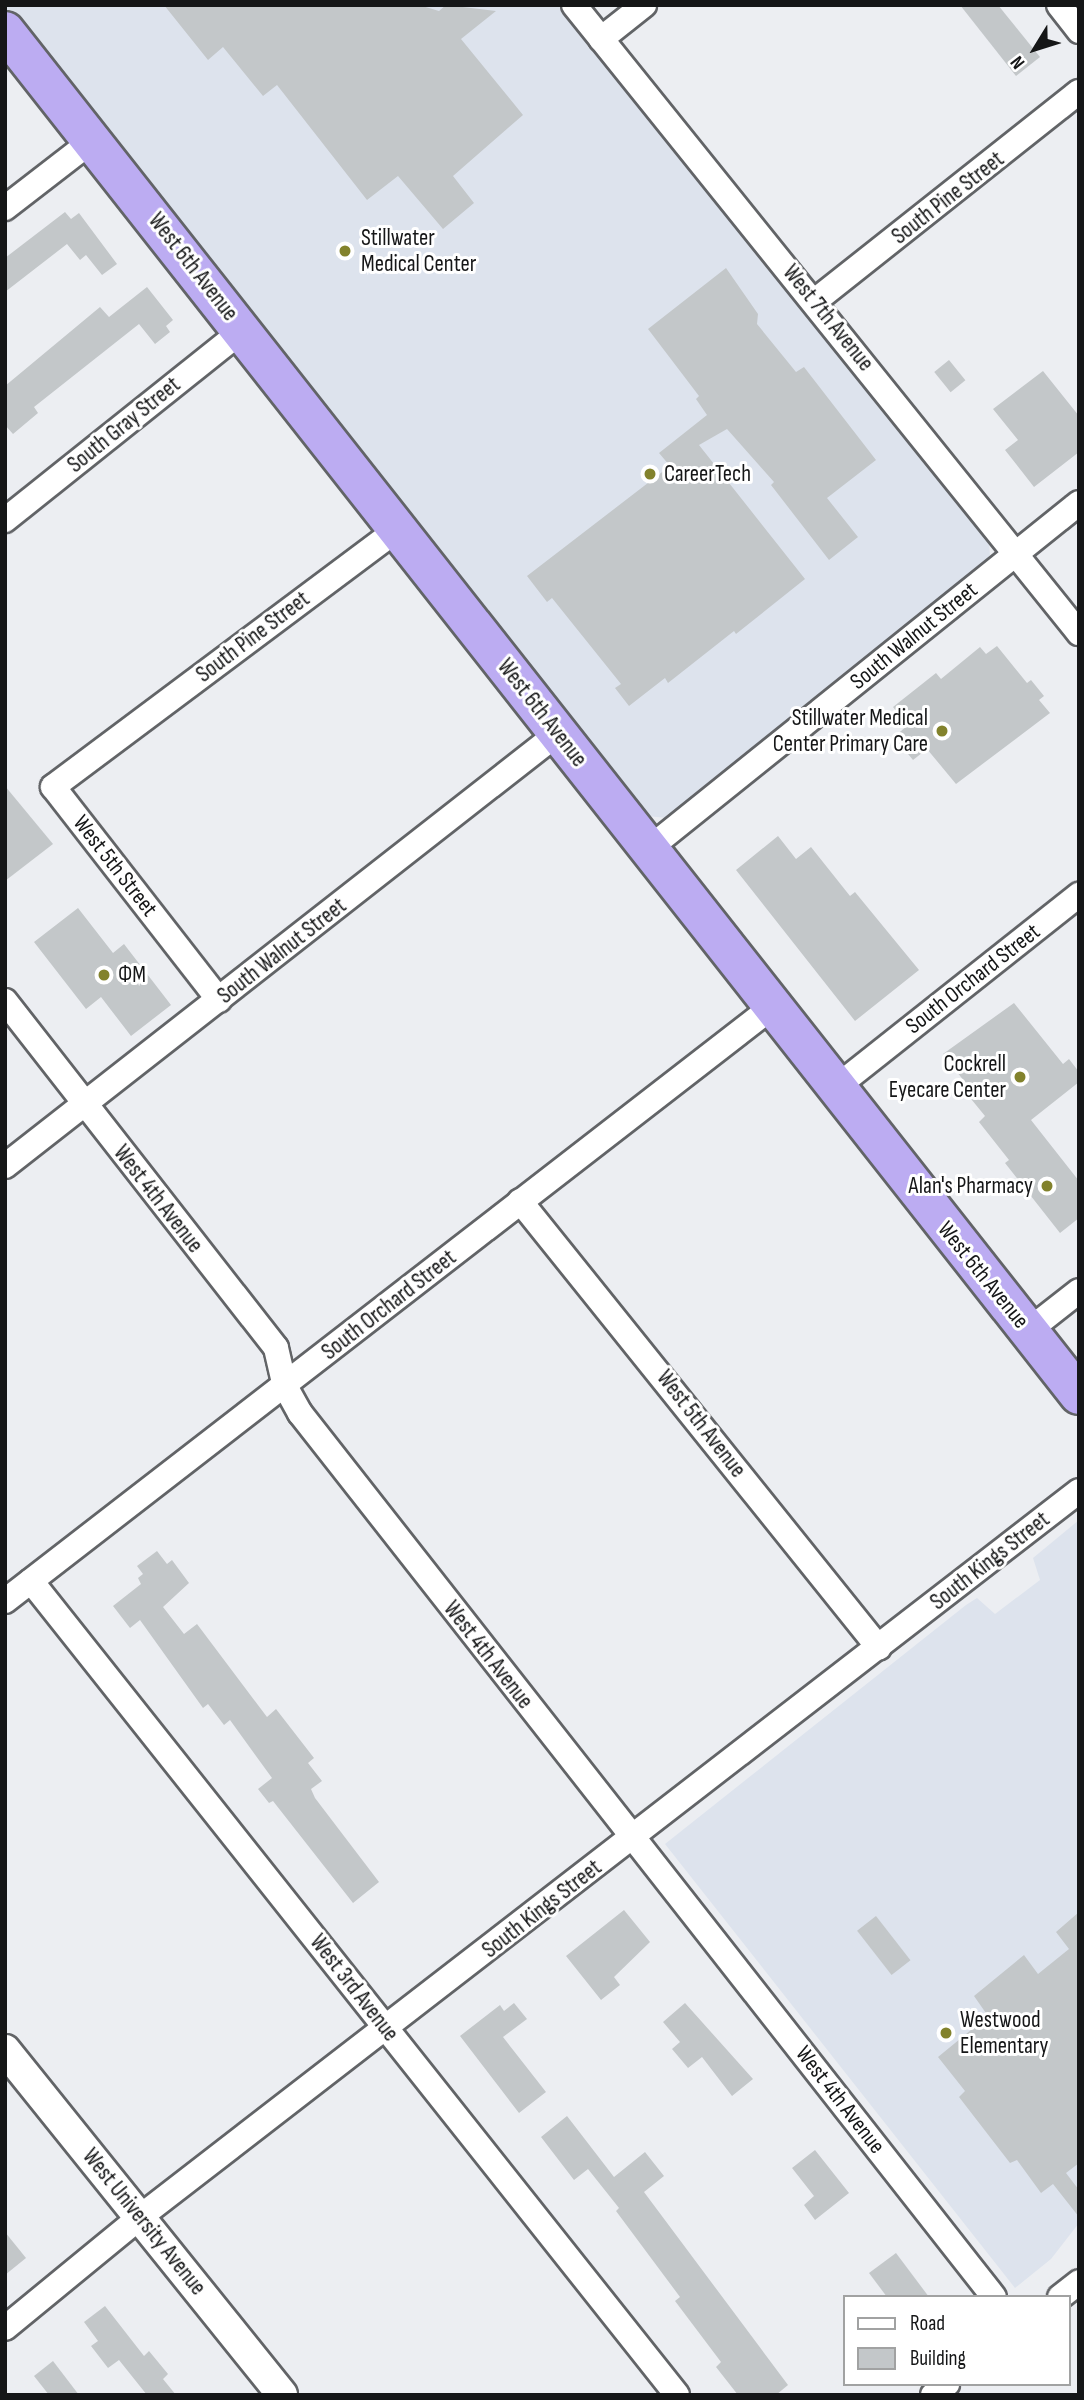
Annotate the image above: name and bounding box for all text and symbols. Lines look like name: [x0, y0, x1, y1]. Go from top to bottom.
north arrow: [1000, 14, 1070, 84]
text: N: [1006, 51, 1030, 73]
street label: South Pine Street: [886, 146, 1010, 250]
street label: West 6th Avenue: [142, 207, 244, 327]
place label: Stillwater Medical Center: [361, 224, 476, 278]
marker: Stillwater Medical Center: [335, 241, 355, 261]
street label: West 7th Avenue: [777, 259, 879, 377]
street label: South Gray Street: [62, 371, 186, 479]
place label: CareerTech: [664, 460, 751, 488]
marker: CareerTech: [642, 466, 658, 482]
street label: South Walnut Street: [845, 576, 983, 696]
street label: South Pine Street: [191, 585, 315, 689]
street label: West 6th Avenue: [491, 653, 593, 773]
place label: Stillwater Medical Center Primary Care: [773, 704, 928, 758]
marker: Stillwater Medical Center Primary Care: [934, 723, 950, 739]
street label: West 5th Street: [67, 810, 163, 922]
street label: South Walnut Street: [212, 892, 352, 1010]
street label: South Orchard Street: [900, 918, 1046, 1040]
place label: ΦΜ: [118, 961, 146, 989]
marker: ΦΜ: [96, 967, 112, 983]
place label: Cockrell Eyecare Center: [889, 1050, 1006, 1104]
marker: Cockrell Eyecare Center: [1012, 1069, 1028, 1085]
street label: West 4th Avenue: [107, 1140, 209, 1258]
place label: Alan's Pharmacy: [909, 1172, 1033, 1200]
marker: Alan's Pharmacy: [1039, 1178, 1055, 1194]
street label: West 6th Avenue: [932, 1216, 1034, 1334]
street label: South Orchard Street: [316, 1244, 462, 1366]
street label: West 5th Avenue: [650, 1365, 752, 1483]
street label: South Kings Street: [925, 1506, 1055, 1616]
street label: West 4th Avenue: [437, 1596, 539, 1714]
street label: South Kings Street: [477, 1854, 607, 1964]
street label: West 3rd Avenue: [304, 1929, 404, 2047]
place label: Westwood Elementary: [960, 2006, 1048, 2060]
marker: Westwood Elementary: [938, 2025, 954, 2041]
street label: West 4th Avenue: [789, 2041, 891, 2159]
street label: West University Avenue: [76, 2143, 212, 2301]
legend: [842, 2295, 1070, 2386]
text: Road: [910, 2311, 945, 2336]
text: Building: [910, 2346, 966, 2371]

